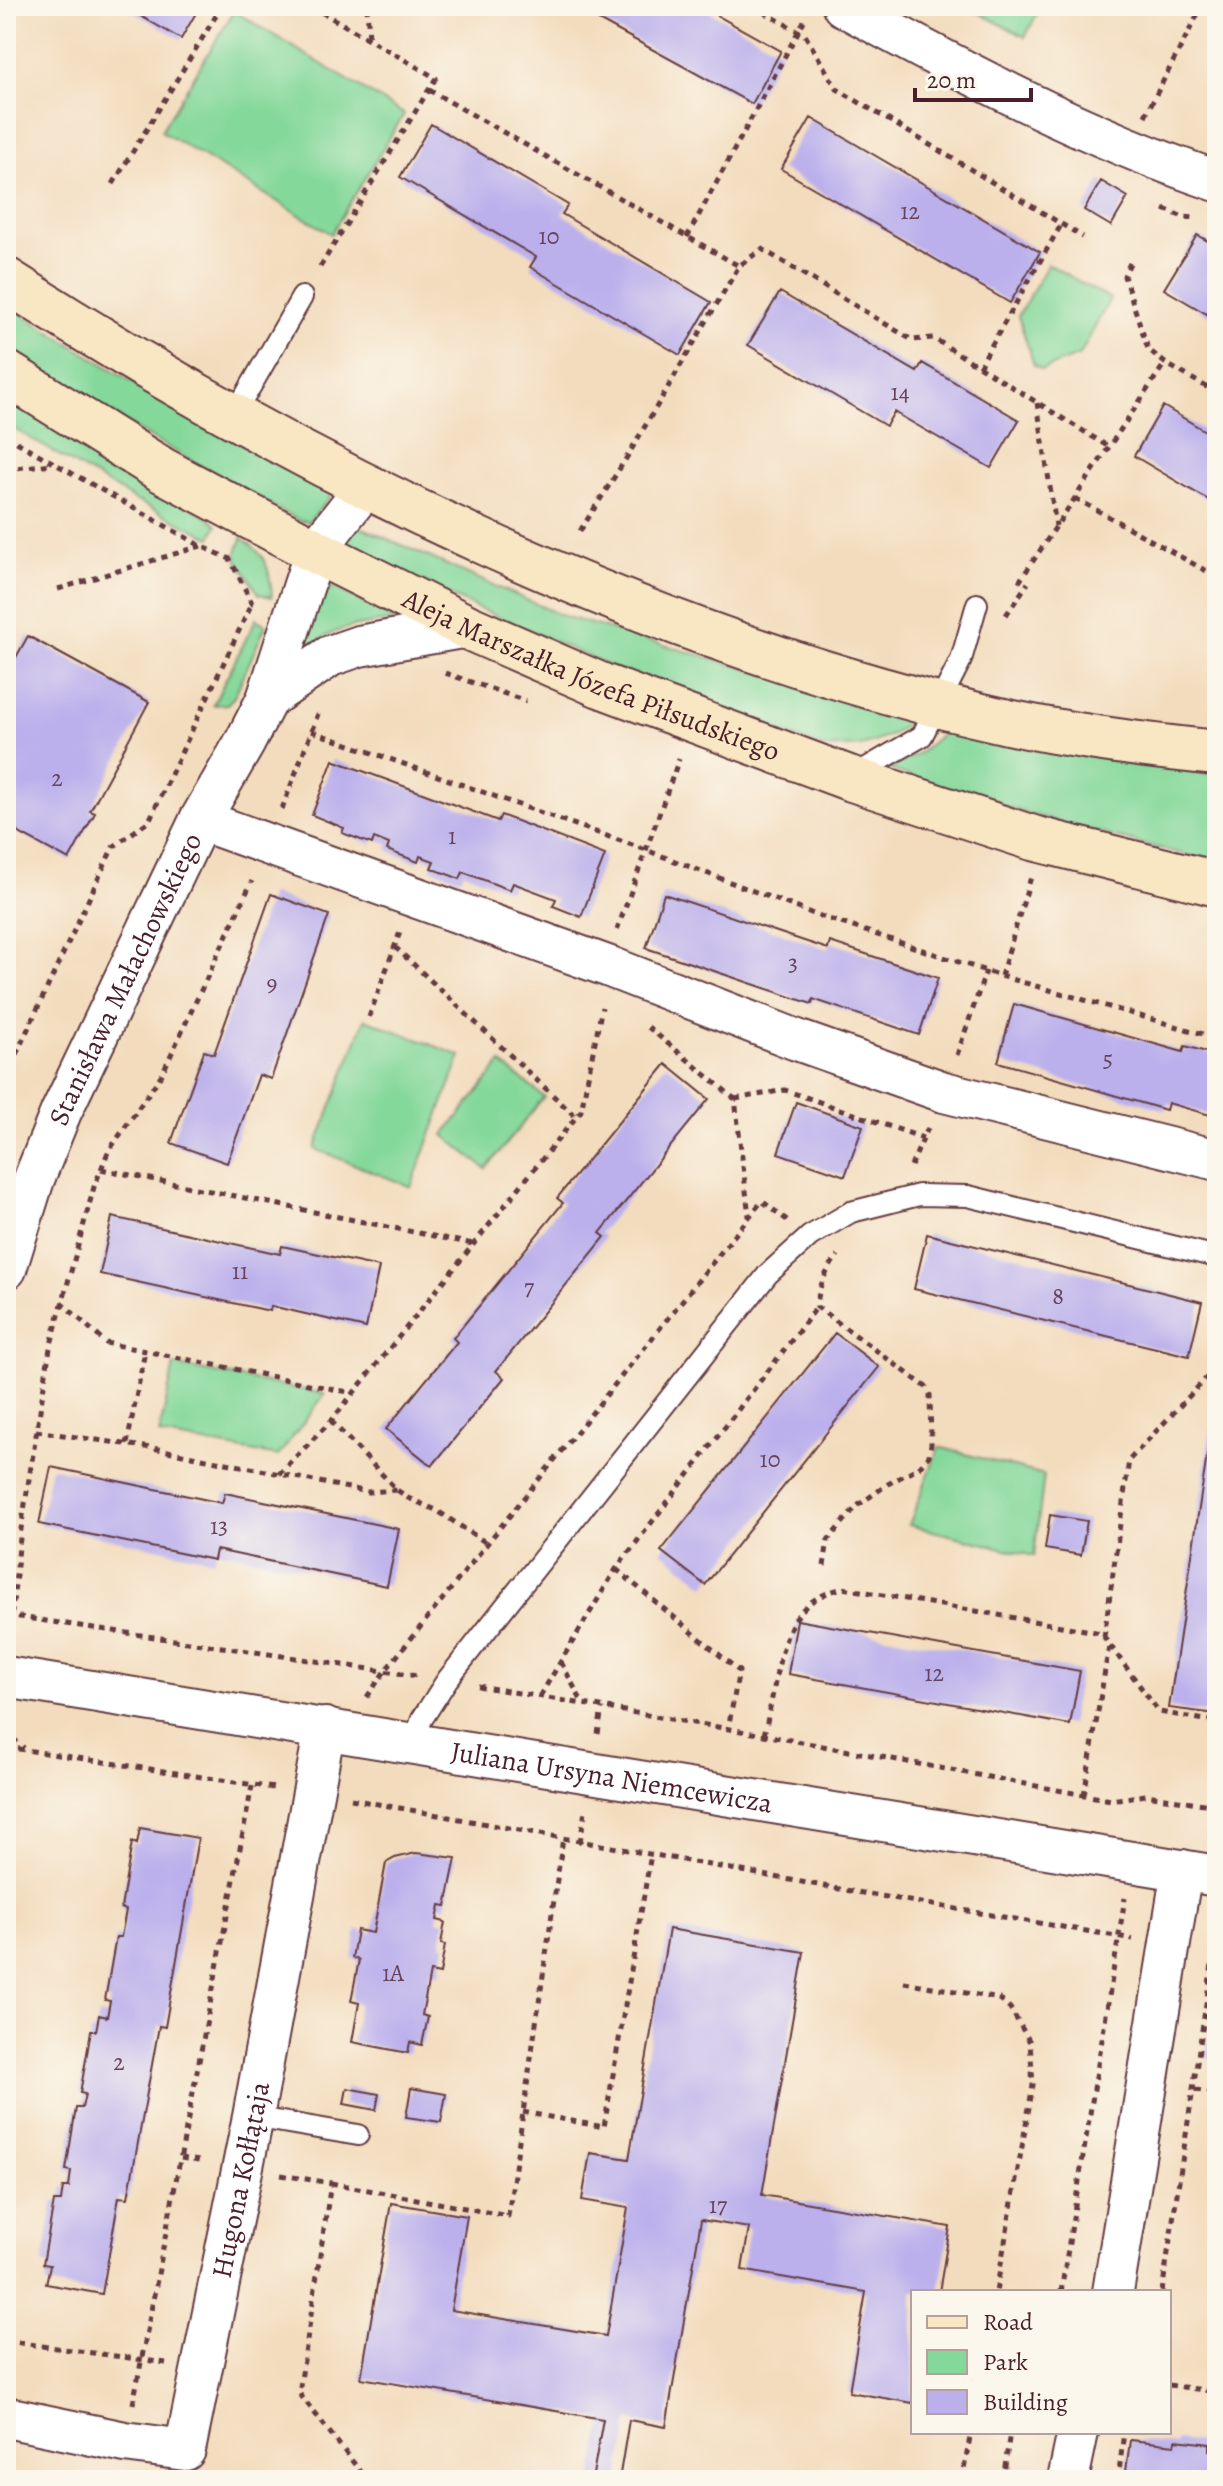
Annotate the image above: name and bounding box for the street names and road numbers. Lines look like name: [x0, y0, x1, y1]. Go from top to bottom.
street label: Aleja Marszałka Józefa Piłsudskiego: [395, 579, 785, 770]
street label: Stanisława Małachowskiego: [40, 827, 211, 1131]
street label: Juliana Ursyna Niemcewicza: [448, 1732, 775, 1823]
street label: Hugona Kołłątaja: [203, 2079, 279, 2281]

